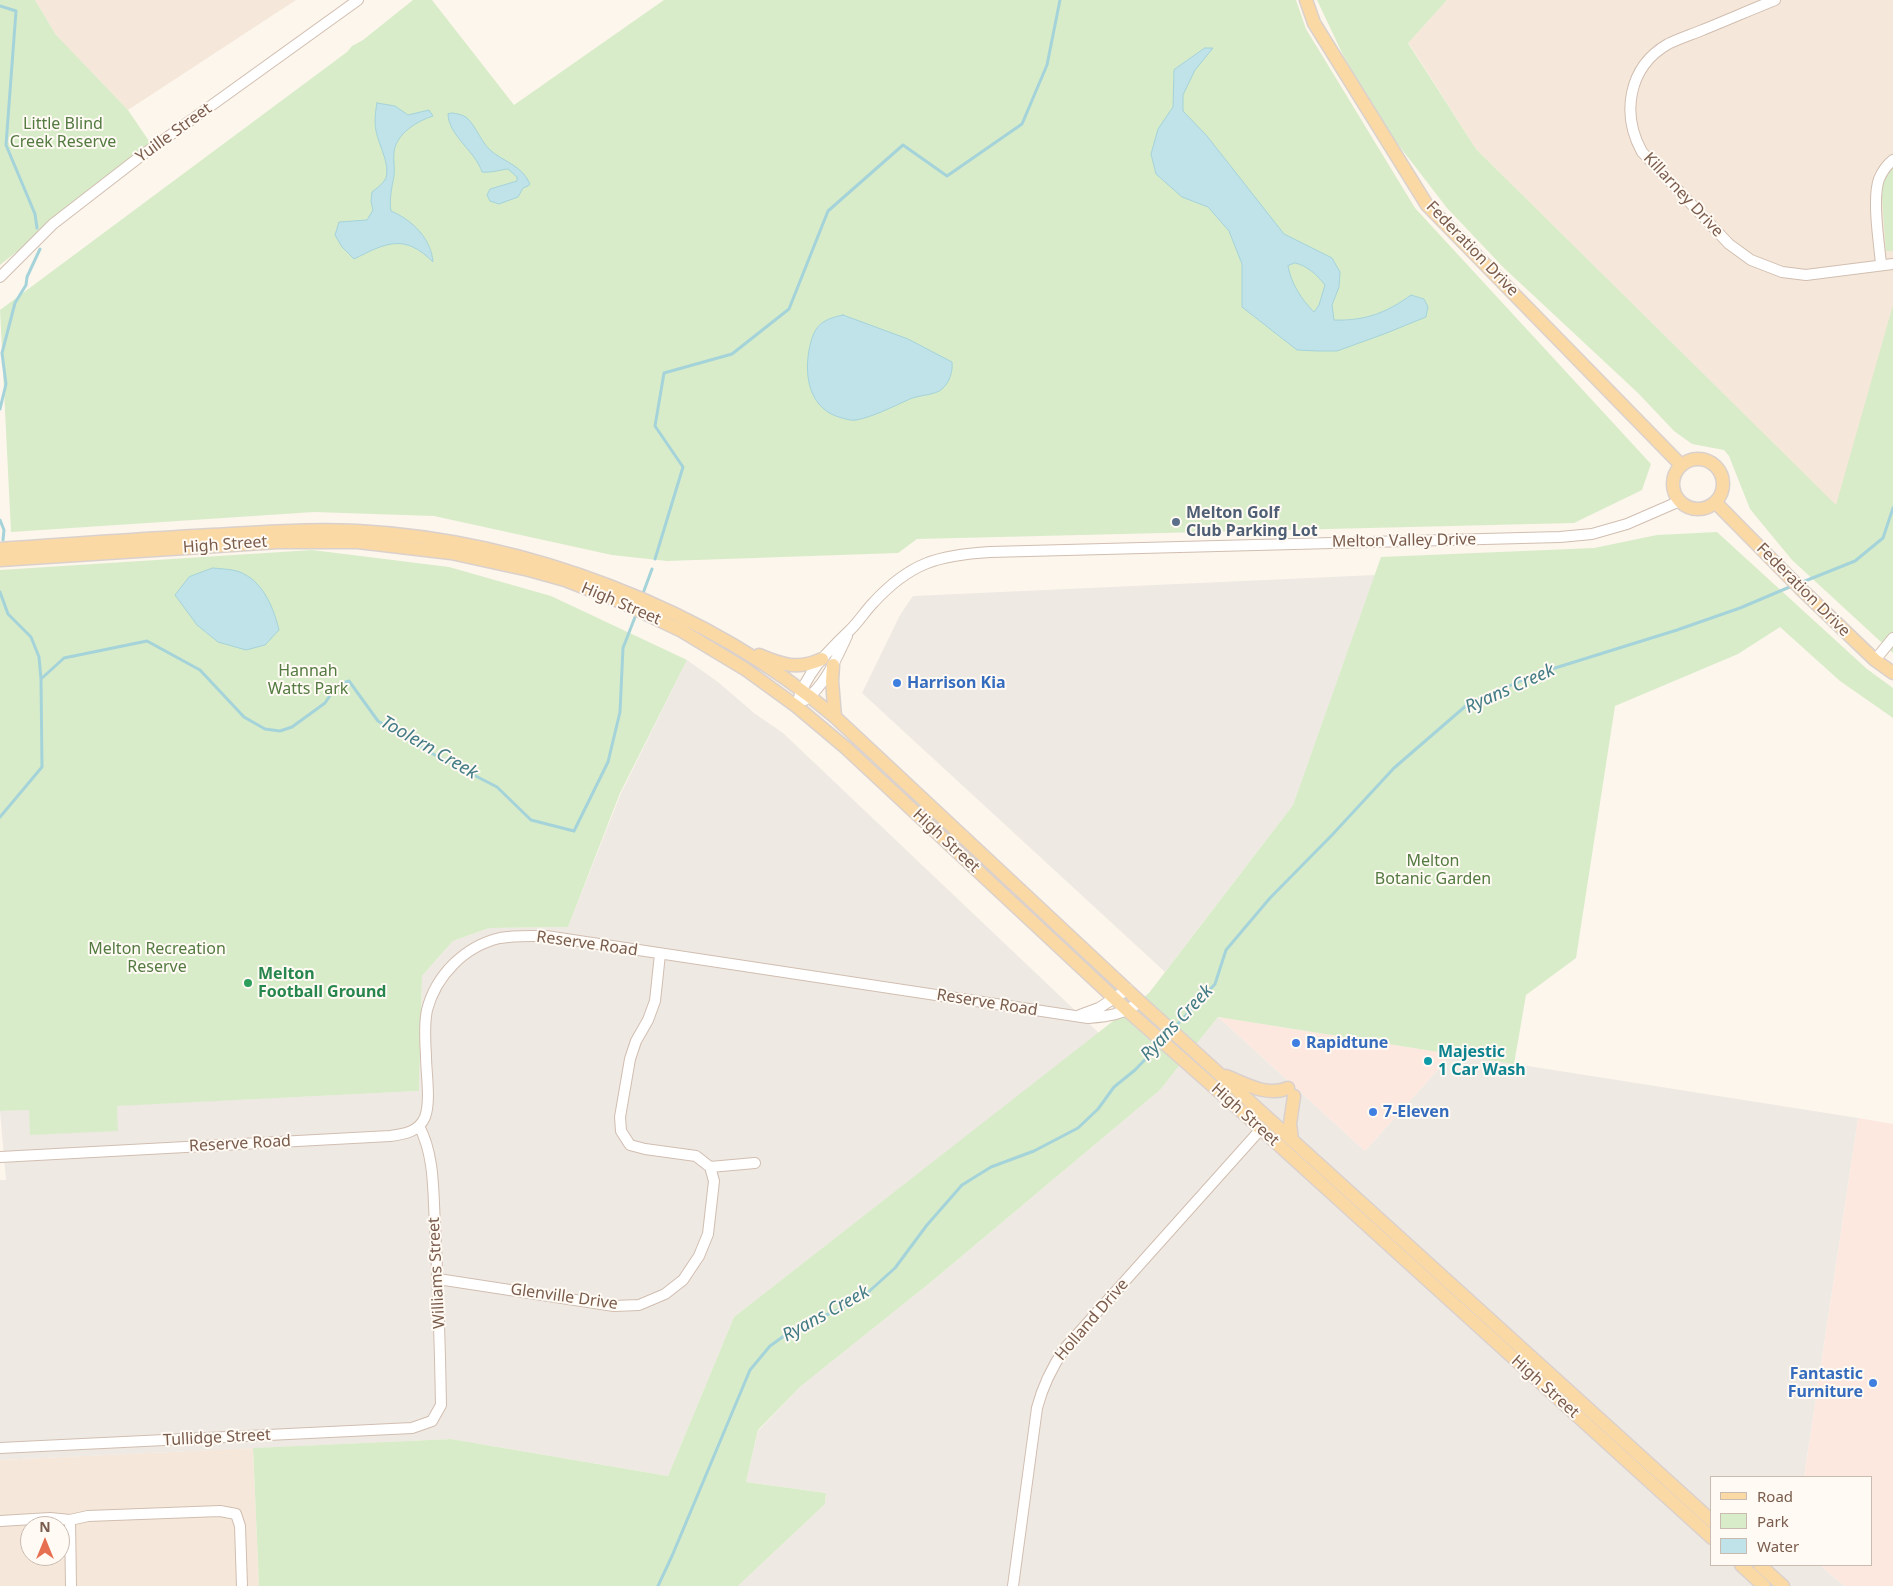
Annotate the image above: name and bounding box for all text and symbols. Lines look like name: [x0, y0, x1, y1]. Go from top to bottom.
street label: Yuille Street: [132, 99, 216, 167]
park label: Little Blind Creek Reserve: [10, 114, 116, 152]
street label: Killarney Drive: [1639, 149, 1727, 241]
street label: Federation Drive: [1422, 197, 1522, 301]
place label: Melton Golf Club Parking Lot: [1186, 503, 1318, 541]
marker: Melton Golf Club Parking Lot: [1170, 516, 1182, 528]
street label: Melton Valley Drive: [1332, 530, 1476, 552]
street label: High Street: [182, 532, 268, 558]
street label: Federation Drive: [1752, 539, 1854, 641]
street label: High Street: [578, 579, 664, 629]
water label: Ryans Creek: [1462, 660, 1558, 718]
park label: Hannah Watts Park: [268, 661, 348, 699]
place label: Harrison Kia: [907, 673, 1005, 693]
marker: Harrison Kia: [891, 677, 903, 689]
water label: Toolern Creek: [377, 712, 481, 784]
street label: High Street: [909, 805, 983, 877]
park label: Melton Botanic Garden: [1375, 851, 1491, 889]
street label: Reserve Road: [535, 927, 639, 961]
park label: Melton Recreation Reserve: [88, 939, 226, 977]
place label: Melton Football Ground: [258, 964, 386, 1002]
marker: Melton Football Ground: [242, 977, 254, 989]
water label: Ryans Creek: [1136, 981, 1218, 1065]
street label: Reserve Road: [935, 986, 1039, 1020]
place label: Rapidtune: [1306, 1033, 1388, 1053]
marker: Rapidtune: [1290, 1037, 1302, 1049]
place label: Majestic 1 Car Wash: [1438, 1042, 1526, 1080]
marker: Majestic 1 Car Wash: [1422, 1055, 1434, 1067]
street label: High Street: [1207, 1080, 1283, 1150]
place label: 7-Eleven: [1383, 1102, 1449, 1122]
marker: 7-Eleven: [1367, 1106, 1379, 1118]
street label: Reserve Road: [189, 1132, 291, 1156]
street label: Williams Street: [424, 1217, 450, 1329]
street label: Holland Drive: [1051, 1275, 1133, 1365]
street label: Glenville Drive: [509, 1280, 619, 1314]
water label: Ryans Creek: [779, 1281, 873, 1347]
street label: High Street: [1507, 1352, 1583, 1422]
place label: Fantastic Furniture: [1788, 1364, 1863, 1402]
marker: Fantastic Furniture: [1867, 1377, 1879, 1389]
street label: Tullidge Street: [163, 1426, 271, 1450]
legend: [1710, 1476, 1873, 1566]
text: Road: [1757, 1486, 1793, 1506]
text: Park: [1757, 1511, 1789, 1531]
north arrow: [20, 1516, 70, 1566]
text: N: [39, 1517, 51, 1536]
text: Water: [1757, 1536, 1799, 1556]

